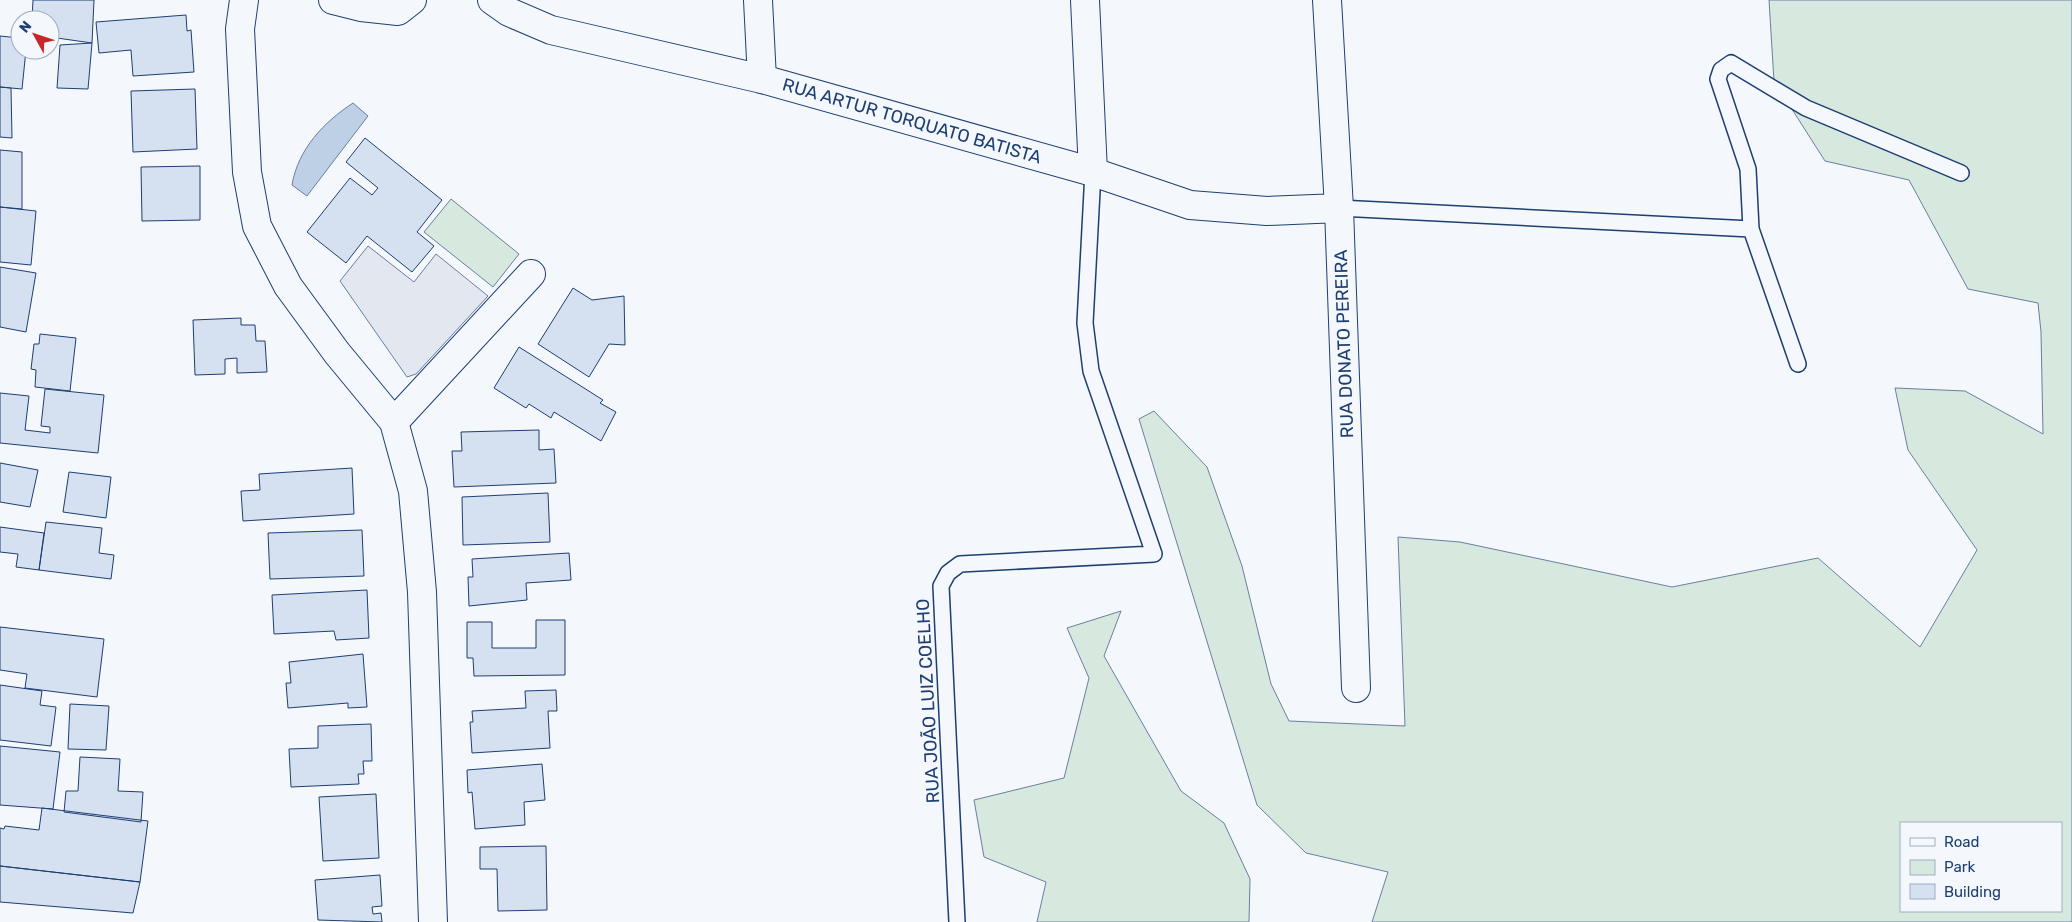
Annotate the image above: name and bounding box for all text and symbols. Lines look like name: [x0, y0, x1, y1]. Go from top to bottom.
north arrow: [10, 10, 60, 60]
text: N: [16, 18, 35, 36]
street label: RUA ARTUR TORQUATO BATISTA: [780, 73, 1044, 169]
street label: RUA DONATO PEREIRA: [1330, 249, 1358, 439]
street label: RUA JOÃO LUIZ COELHO: [912, 598, 944, 804]
legend: [1900, 822, 2062, 912]
text: Road: [1944, 833, 1980, 851]
text: Park: [1944, 858, 1975, 876]
text: Building: [1944, 883, 2001, 901]

